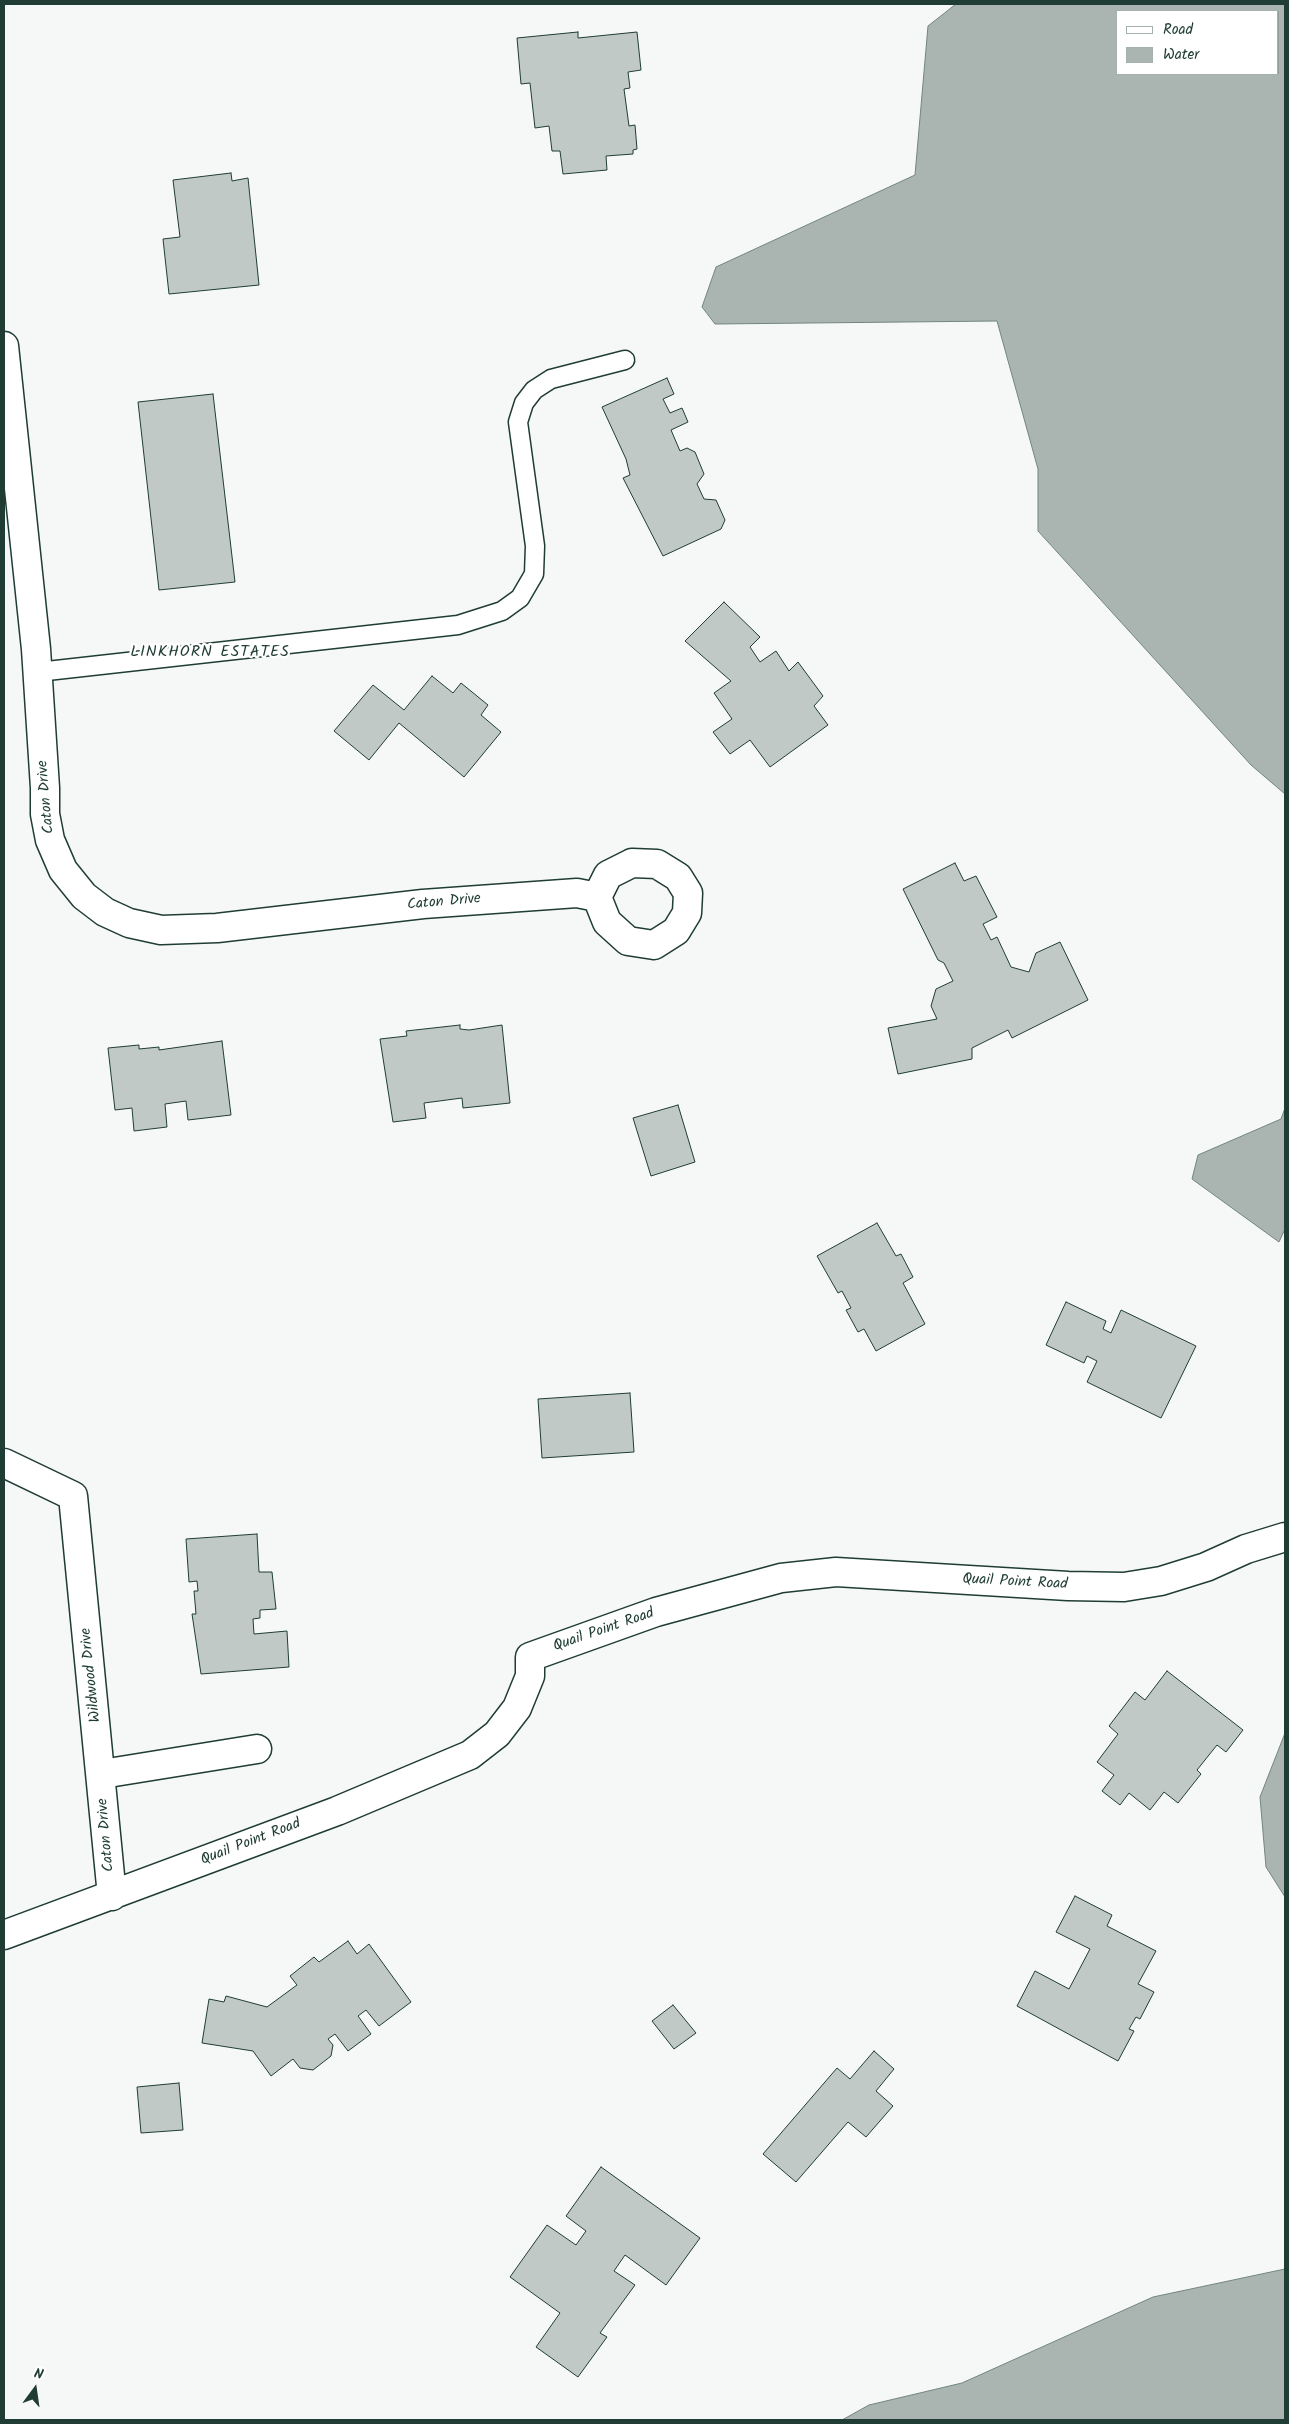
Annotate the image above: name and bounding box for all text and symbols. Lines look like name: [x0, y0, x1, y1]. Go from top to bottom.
legend: [1116, 10, 1279, 75]
text: Road: [1163, 18, 1193, 42]
text: Water: [1163, 43, 1199, 67]
district label: LINKHORN ESTATES: [128, 643, 292, 663]
street label: Caton Drive: [35, 759, 59, 835]
street label: Caton Drive: [406, 891, 482, 915]
street label: Quail Point Road: [962, 1571, 1068, 1595]
street label: Quail Point Road: [551, 1605, 657, 1657]
street label: Wildwood Drive: [78, 1627, 106, 1723]
street label: Caton Drive: [95, 1797, 119, 1873]
street label: Quail Point Road: [199, 1816, 303, 1870]
text: N: [32, 2363, 46, 2386]
north arrow: [10, 2364, 60, 2414]

